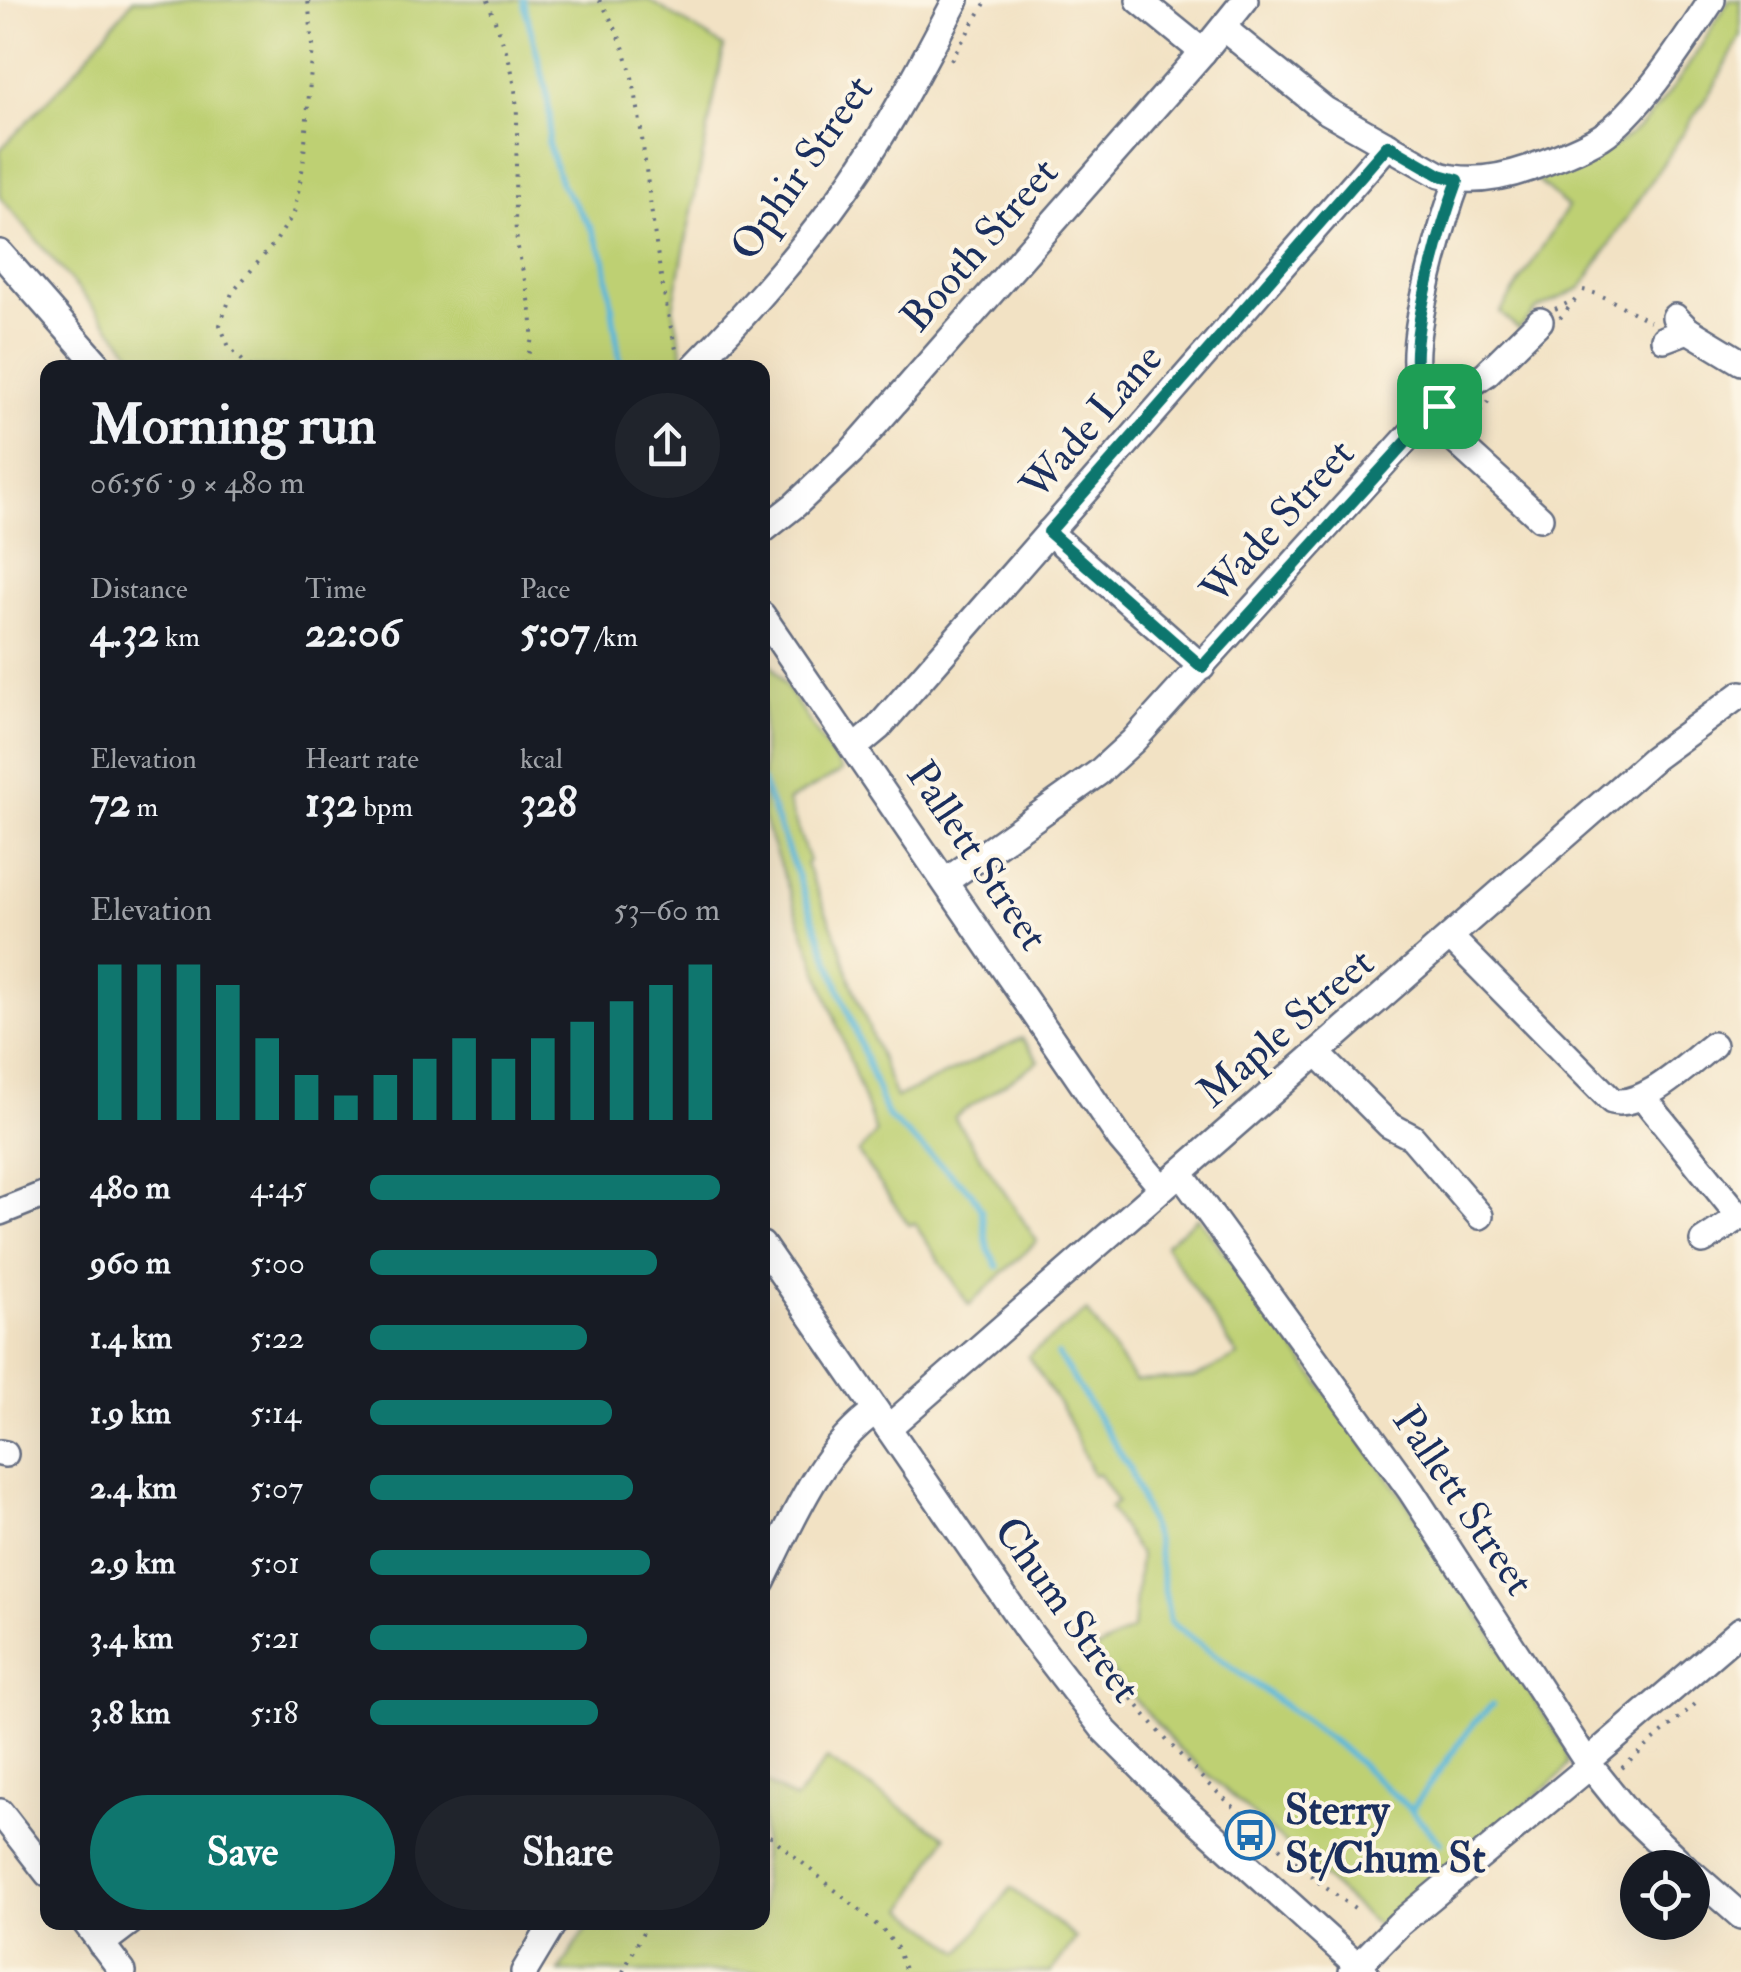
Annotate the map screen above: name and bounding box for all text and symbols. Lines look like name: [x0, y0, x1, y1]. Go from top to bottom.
street label: Ophir Street: [719, 65, 885, 271]
street label: Booth Street: [890, 147, 1070, 343]
street label: Wade Lane: [1009, 333, 1174, 512]
pin: [1397, 364, 1482, 449]
icon: arrive: [1412, 379, 1467, 434]
text: Morning run: [90, 391, 376, 460]
button: share: [615, 393, 720, 498]
street label: Wade Street: [1190, 429, 1366, 616]
text: 06:56 · 9 × 480 m: [90, 463, 304, 503]
text: Distance: [90, 572, 188, 607]
text: Time: [305, 572, 366, 607]
text: Pace: [520, 572, 570, 607]
text: 4.32: [90, 607, 159, 659]
text: 22:06: [305, 607, 401, 659]
text: 5:07: [520, 607, 590, 659]
text: km: [159, 620, 200, 655]
text: /km: [590, 620, 638, 655]
text: Elevation: [90, 742, 197, 777]
text: Heart rate: [305, 742, 419, 777]
text: kcal: [520, 742, 563, 777]
street label: Pallett Street: [895, 751, 1059, 961]
text: 72: [90, 777, 131, 829]
text: 132: [305, 777, 357, 829]
text: 328: [520, 777, 577, 829]
text: m: [131, 790, 158, 825]
text: bpm: [357, 790, 413, 825]
text: Elevation: [90, 890, 212, 930]
text: 53–60 m: [613, 890, 720, 930]
street label: Maple Street: [1187, 937, 1385, 1119]
text: 480 m: [90, 1168, 170, 1208]
text: 4:45: [250, 1168, 306, 1208]
text: 960 m: [90, 1243, 170, 1283]
text: 5:00: [250, 1243, 305, 1283]
text: 1.4 km: [90, 1318, 172, 1358]
text: 5:22: [250, 1318, 304, 1358]
text: 1.9 km: [90, 1393, 171, 1433]
text: 5:14: [250, 1393, 301, 1433]
street label: Pallett Street: [1381, 1396, 1545, 1606]
text: 2.4 km: [90, 1468, 177, 1508]
text: 5:07: [250, 1468, 303, 1508]
street label: Chum Street: [982, 1507, 1152, 1713]
text: 2.9 km: [90, 1543, 176, 1583]
text: 5:01: [250, 1543, 300, 1583]
text: 3.4 km: [90, 1618, 173, 1658]
text: 5:21: [250, 1618, 300, 1658]
text: 3.8 km: [90, 1693, 170, 1733]
text: 5:18: [250, 1693, 298, 1733]
place label: Sterry St/Chum St: [1285, 1785, 1486, 1885]
button: Save: [90, 1795, 395, 1910]
button: Share: [415, 1795, 720, 1910]
bus stop icon: Sterry St/Chum St: [1224, 1809, 1276, 1861]
map controls: [1620, 1850, 1710, 1940]
button: locate: [1620, 1850, 1710, 1940]

